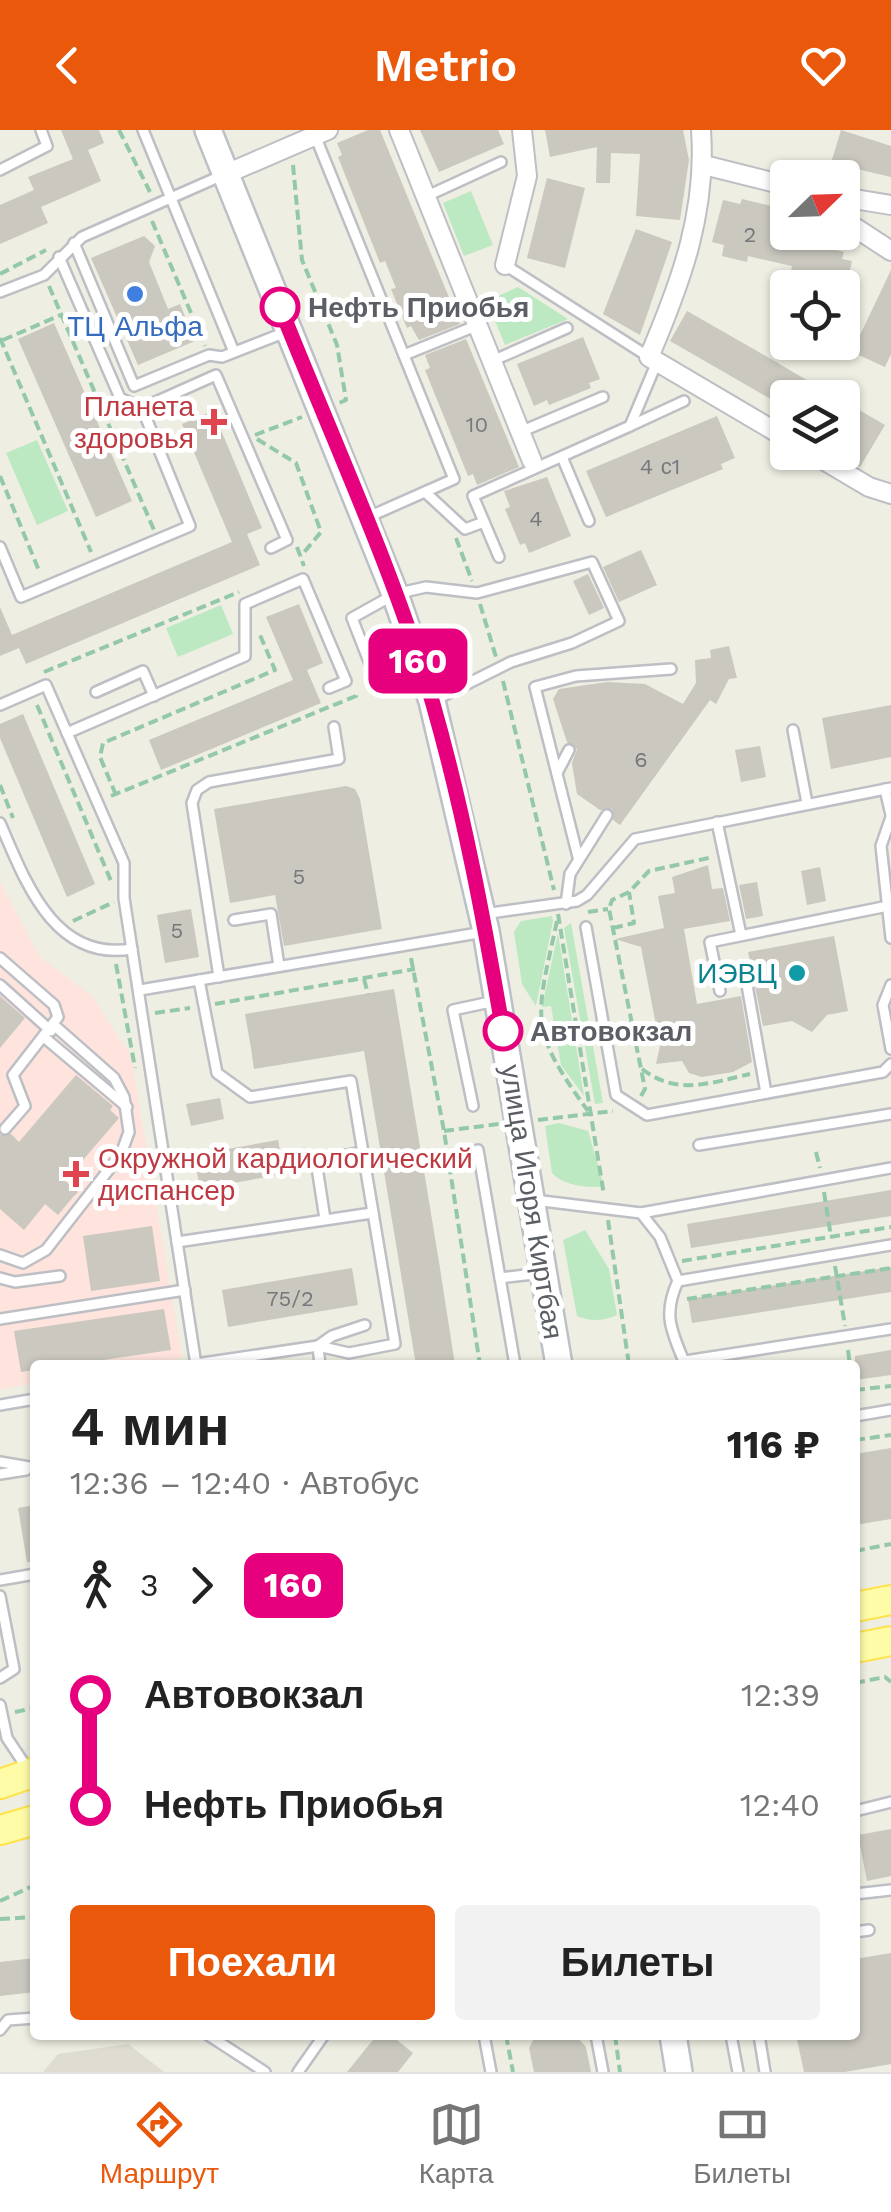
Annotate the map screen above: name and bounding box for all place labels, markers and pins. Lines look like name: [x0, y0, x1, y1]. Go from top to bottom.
marker: ТЦ Альфа: [124, 283, 146, 305]
marker: Нефть Приобья: [261, 288, 299, 326]
place label: Нефть Приобья: [308, 291, 529, 324]
place label: ТЦ Альфа: [67, 310, 203, 343]
place label: Планета здоровья: [74, 390, 194, 455]
marker: Планета здоровья: [203, 411, 225, 433]
place label: ИЭВЦ: [697, 957, 777, 990]
marker: ИЭВЦ: [786, 962, 808, 984]
marker: Автовокзал: [484, 1012, 522, 1050]
place label: Автовокзал: [530, 1015, 692, 1048]
place label: Окружной кардиологический диспансер: [98, 1142, 473, 1207]
marker: Окружной кардиологический диспансер: [63, 1161, 89, 1187]

